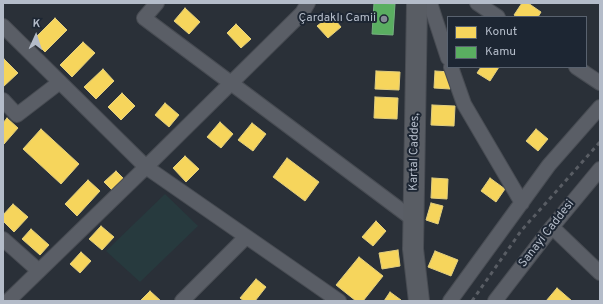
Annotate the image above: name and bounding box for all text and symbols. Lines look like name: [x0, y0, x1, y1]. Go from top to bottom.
place label: Çardaklı Camii: [298, 12, 376, 26]
marker: Çardaklı Camii: [379, 14, 389, 24]
north arrow: [16, 16, 56, 56]
legend: [447, 16, 587, 68]
text: K: [32, 17, 41, 31]
text: Konut: [485, 24, 517, 40]
text: Kamu: [485, 44, 516, 60]
street label: Kartal Caddes,: [407, 113, 423, 191]
street label: Sanayi Caddesi: [516, 197, 578, 271]

